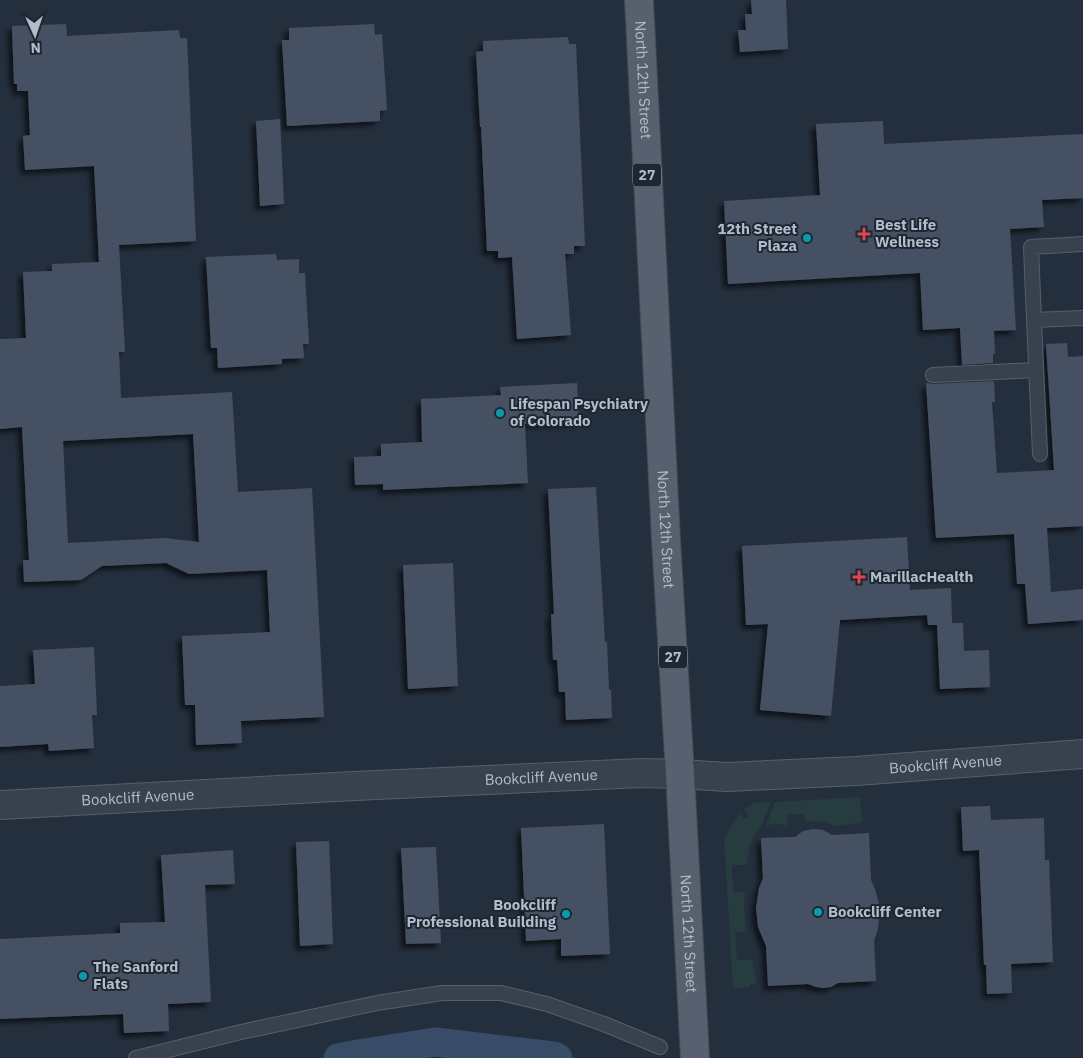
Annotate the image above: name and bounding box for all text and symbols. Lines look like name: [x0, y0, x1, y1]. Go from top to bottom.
north arrow: [10, 10, 60, 60]
street label: North 12th Street: [631, 20, 656, 140]
text: N: [30, 39, 41, 57]
road number: 27: [633, 164, 661, 186]
place label: Best Life Wellness: [875, 215, 939, 251]
place label: 12th Street Plaza: [717, 219, 797, 255]
marker: Best Life Wellness: [857, 227, 871, 241]
marker: 12th Street Plaza: [801, 232, 813, 244]
place label: Lifespan Psychiatry of Colorado: [510, 394, 648, 430]
marker: Lifespan Psychiatry of Colorado: [494, 407, 506, 419]
street label: North 12th Street: [654, 470, 679, 589]
place label: MarillacHealth: [870, 567, 973, 586]
marker: MarillacHealth: [852, 570, 866, 584]
road number: 27: [659, 646, 687, 669]
street label: Bookcliff Avenue: [888, 750, 1003, 777]
street label: Bookcliff Avenue: [484, 765, 598, 789]
street label: Bookcliff Avenue: [81, 785, 195, 810]
street label: North 12th Street: [676, 874, 702, 993]
place label: Bookcliff Professional Building: [406, 895, 557, 931]
place label: Bookcliff Center: [828, 902, 942, 921]
marker: Bookcliff Center: [812, 906, 824, 918]
marker: Bookcliff Professional Building: [560, 908, 572, 920]
place label: The Sanford Flats: [93, 957, 178, 993]
marker: The Sanford Flats: [77, 970, 89, 982]

